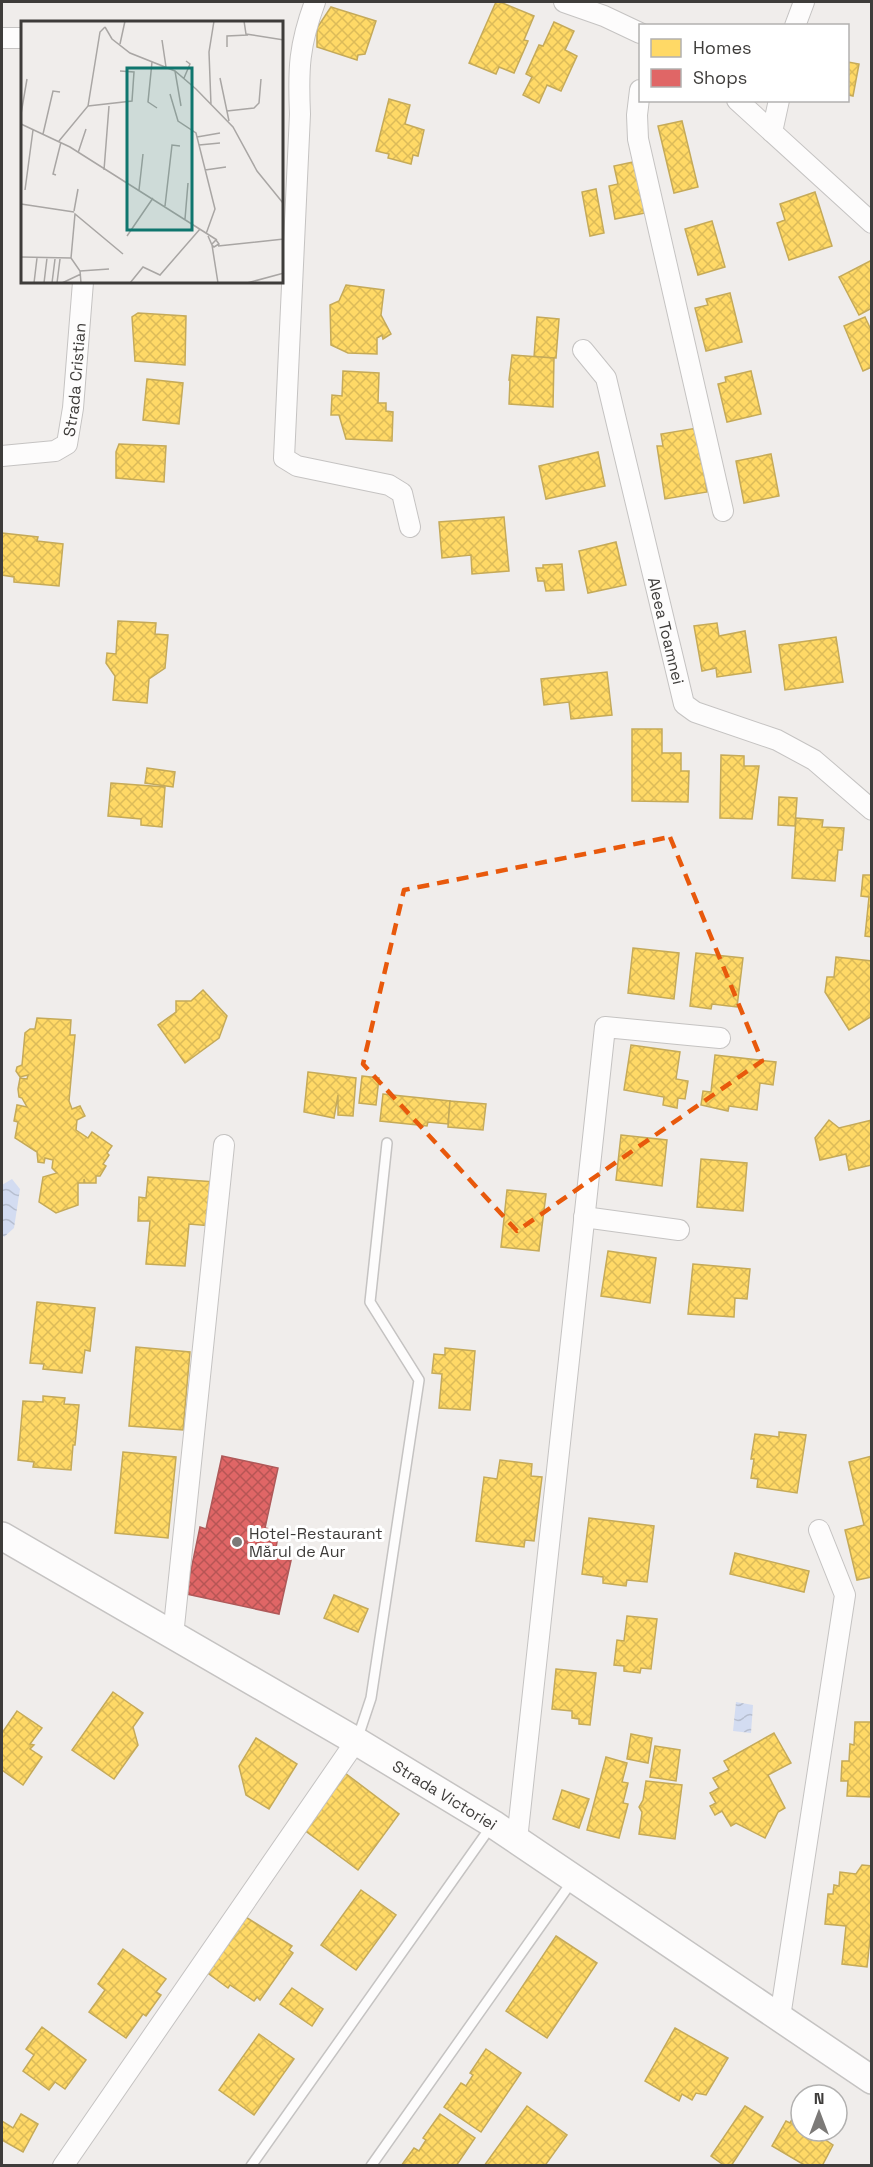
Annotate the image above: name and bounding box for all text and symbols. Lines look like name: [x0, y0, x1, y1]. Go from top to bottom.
inset map: [21, 21, 284, 284]
legend: [639, 24, 849, 102]
text: Homes: [693, 36, 752, 59]
text: Shops: [693, 66, 747, 89]
street label: Strada Cristian: [58, 322, 91, 438]
street label: Aleea Toamnei: [643, 575, 689, 687]
place label: Hotel-Restaurant Mărul de Aur: [249, 1523, 383, 1562]
marker: Hotel-Restaurant Mărul de Aur: [230, 1535, 244, 1549]
street label: Strada Victoriei: [388, 1756, 501, 1835]
north arrow: [789, 2083, 849, 2143]
text: N: [814, 2088, 824, 2109]

